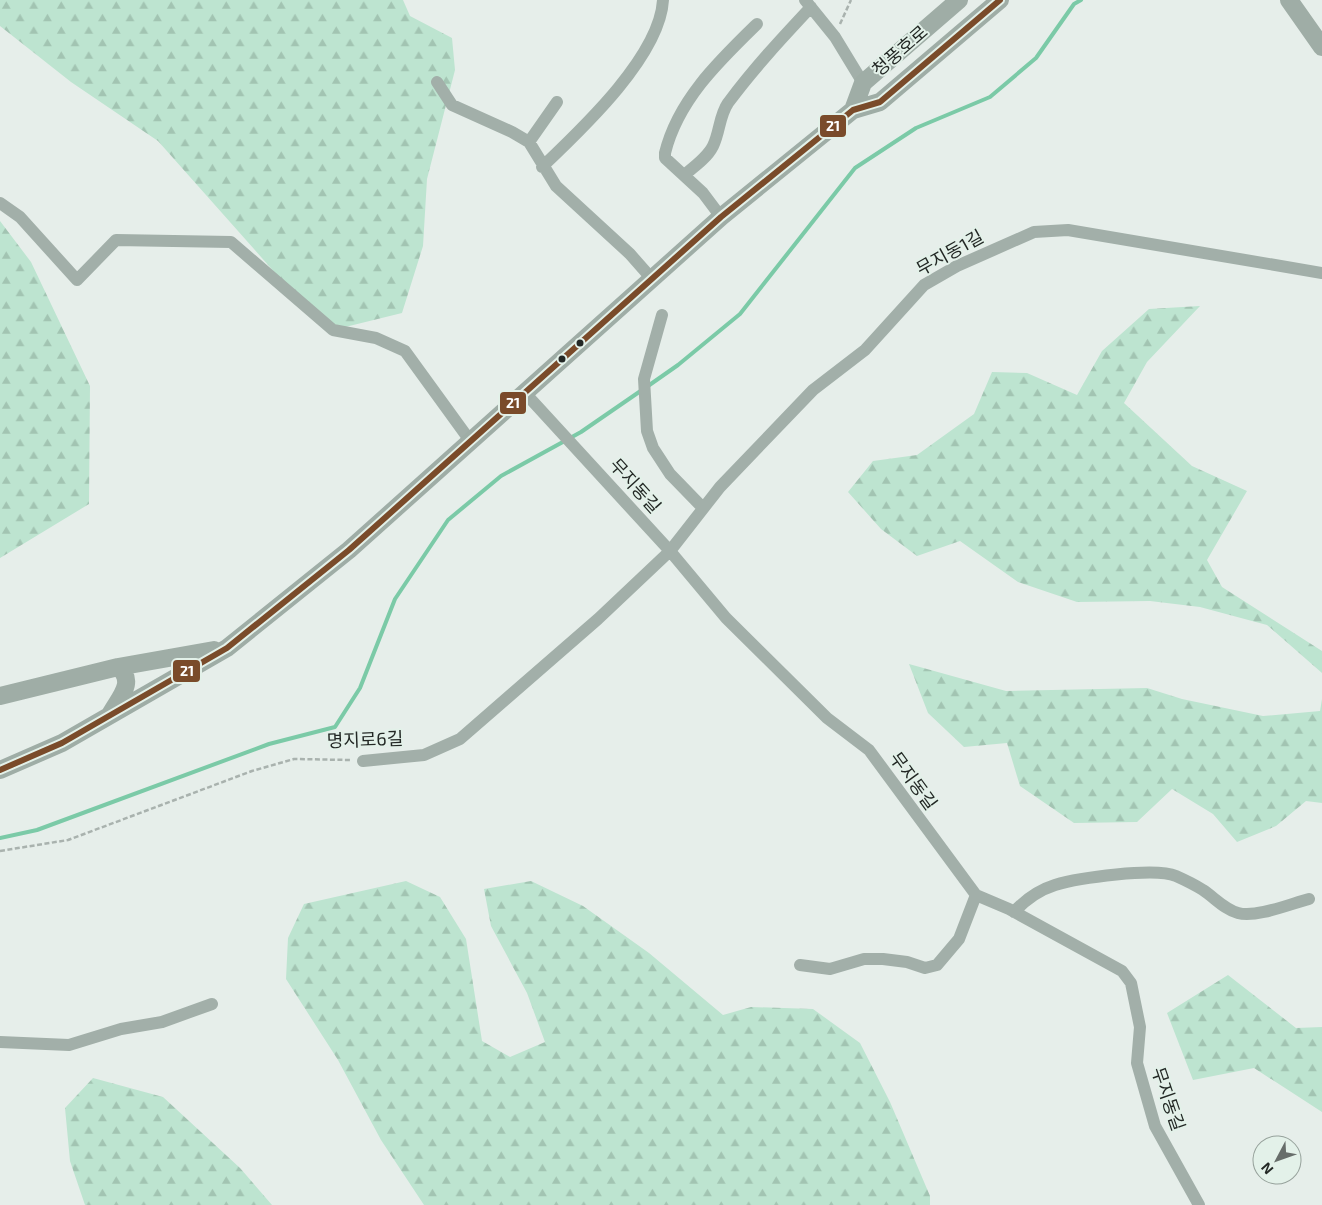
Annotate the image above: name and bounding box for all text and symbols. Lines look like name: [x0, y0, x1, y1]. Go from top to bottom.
street label: 청풍호로: [867, 20, 932, 80]
line badge: 21: [819, 114, 847, 138]
text: 21: [826, 117, 840, 134]
street label: 무지동1길: [912, 225, 987, 280]
unlabelled marker: [575, 338, 585, 348]
unlabelled marker: [557, 354, 567, 364]
line badge: 21: [499, 391, 527, 415]
text: 21: [506, 394, 520, 411]
street label: 무지동길: [605, 453, 666, 517]
line badge: 21: [172, 659, 201, 683]
text: 21: [180, 662, 194, 679]
street label: 명지로6길: [326, 727, 404, 751]
street label: 무지동길: [885, 747, 942, 814]
street label: 무지동길: [1148, 1064, 1190, 1134]
north arrow: [1252, 1135, 1302, 1185]
text: N: [1257, 1159, 1277, 1178]

